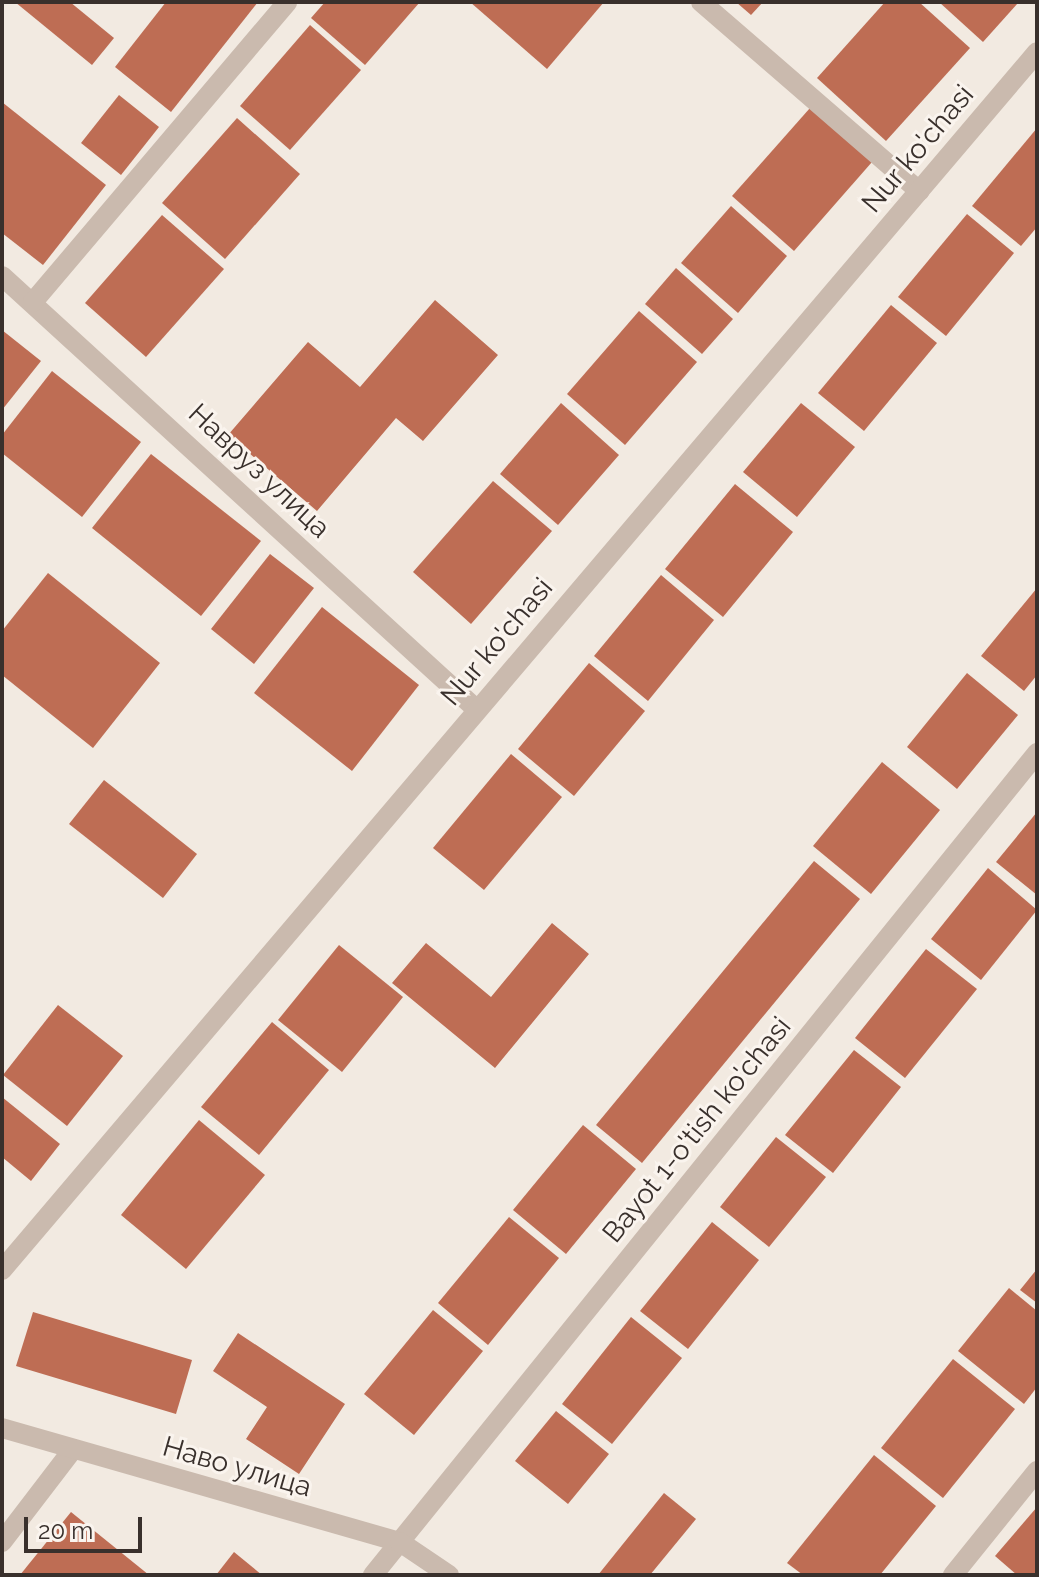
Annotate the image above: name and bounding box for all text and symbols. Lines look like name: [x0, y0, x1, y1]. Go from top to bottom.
street label: Nur ko'chasi: [855, 78, 981, 220]
street label: Навруз улица: [181, 397, 337, 545]
street label: Nur ko'chasi: [434, 571, 560, 713]
street label: Bayot 1-o'tish ko'chasi: [596, 1011, 798, 1249]
street label: Наво улица: [158, 1430, 316, 1504]
scale bar: [28, 1501, 146, 1551]
text: 20 m: [38, 1516, 93, 1545]

